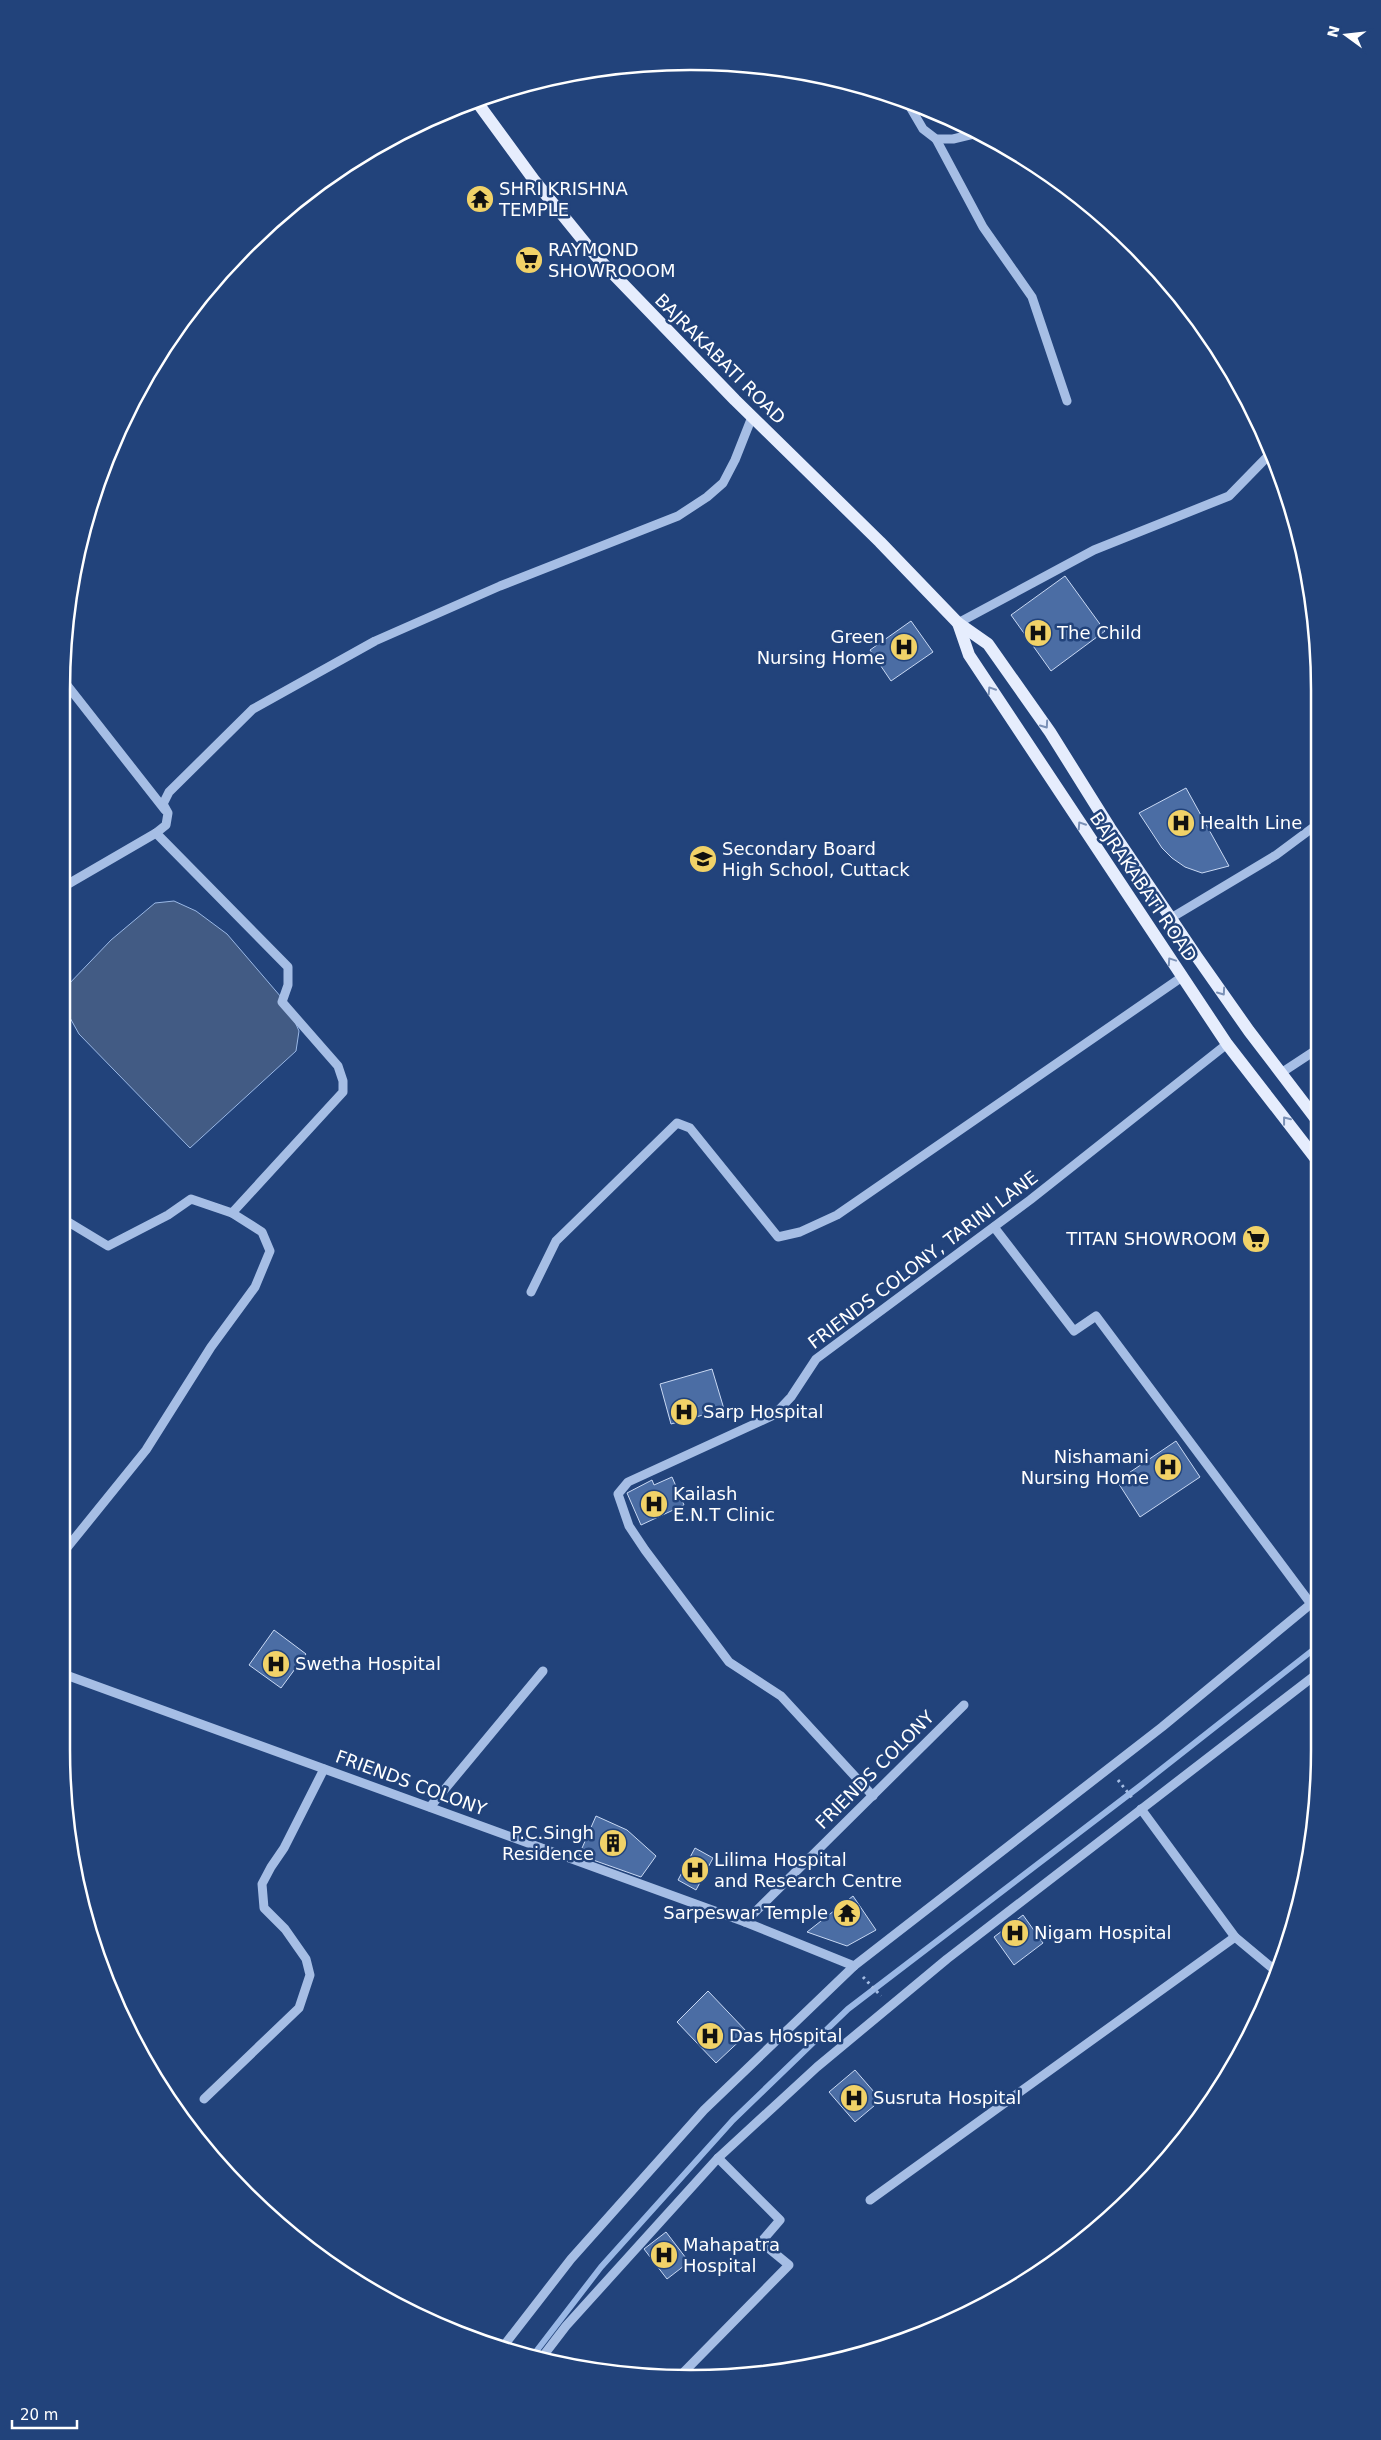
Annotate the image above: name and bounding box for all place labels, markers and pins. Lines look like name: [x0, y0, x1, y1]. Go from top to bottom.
place label: SHRI KRISHNA TEMPLE: [498, 178, 629, 220]
temple icon: SHRI KRISHNA TEMPLE: [465, 184, 495, 214]
place label: RAYMOND SHOWROOOM: [548, 239, 675, 281]
supermarket icon: RAYMOND SHOWROOOM: [514, 245, 544, 275]
hospital icon: The Child: [1023, 618, 1053, 648]
place label: The Child: [1056, 622, 1142, 643]
place label: Green Nursing Home: [757, 626, 885, 668]
hospital icon: Green Nursing Home: [889, 632, 919, 662]
hospital icon: Health Line: [1166, 808, 1196, 838]
place label: Health Line: [1200, 812, 1302, 833]
place label: Secondary Board High School, Cuttack: [722, 838, 910, 880]
school or university icon: Secondary Board High School, Cuttack: [688, 844, 718, 874]
supermarket icon: TITAN SHOWROOM: [1241, 1224, 1271, 1254]
place label: TITAN SHOWROOM: [1065, 1228, 1237, 1249]
hospital icon: Sarp Hospital: [669, 1397, 699, 1427]
place label: Sarp Hospital: [703, 1401, 823, 1422]
place label: Nishamani Nursing Home: [1021, 1446, 1149, 1488]
hospital icon: Nishamani Nursing Home: [1153, 1452, 1183, 1482]
place label: Kailash E.N.T Clinic: [673, 1483, 775, 1525]
hospital icon: Kailash E.N.T Clinic: [639, 1489, 669, 1519]
hospital icon: Swetha Hospital: [261, 1649, 291, 1679]
place label: Swetha Hospital: [295, 1653, 441, 1674]
place label: P.C.Singh Residence: [502, 1822, 594, 1864]
building icon: P.C.Singh Residence: [598, 1828, 628, 1858]
place label: Lilima Hospital and Research Centre: [714, 1849, 902, 1891]
hospital icon: Lilima Hospital and Research Centre: [680, 1855, 710, 1885]
temple icon: Sarpeswar Temple: [832, 1898, 862, 1928]
place label: Sarpeswar Temple: [663, 1902, 828, 1923]
hospital icon: Nigam Hospital: [1000, 1918, 1030, 1948]
place label: Nigam Hospital: [1034, 1922, 1172, 1943]
hospital icon: Das Hospital: [695, 2021, 725, 2051]
place label: Das Hospital: [729, 2025, 842, 2046]
hospital icon: Susruta Hospital: [839, 2083, 869, 2113]
place label: Susruta Hospital: [873, 2087, 1021, 2108]
place label: Mahapatra Hospital: [683, 2234, 780, 2276]
hospital icon: Mahapatra Hospital: [649, 2240, 679, 2270]

